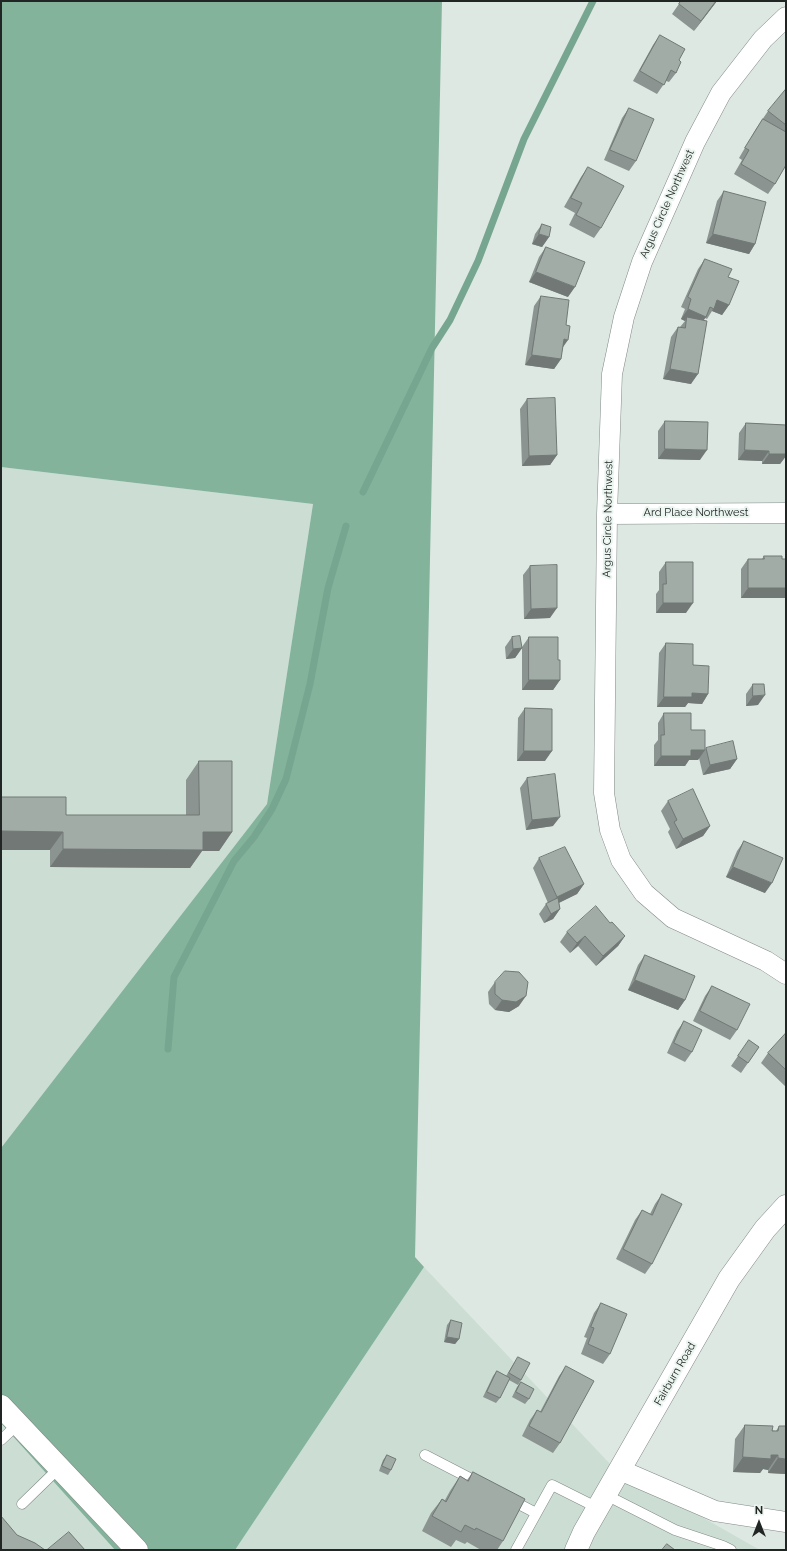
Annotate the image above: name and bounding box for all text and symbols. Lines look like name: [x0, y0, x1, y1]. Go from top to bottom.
street label: Argus Circle Northwest: [637, 148, 697, 260]
street label: Argus Circle Northwest: [600, 460, 616, 578]
street label: Ard Place Northwest: [644, 506, 748, 520]
street label: Fairburn Road: [652, 1340, 698, 1408]
north arrow: [739, 1503, 779, 1543]
text: N: [755, 1504, 763, 1517]

